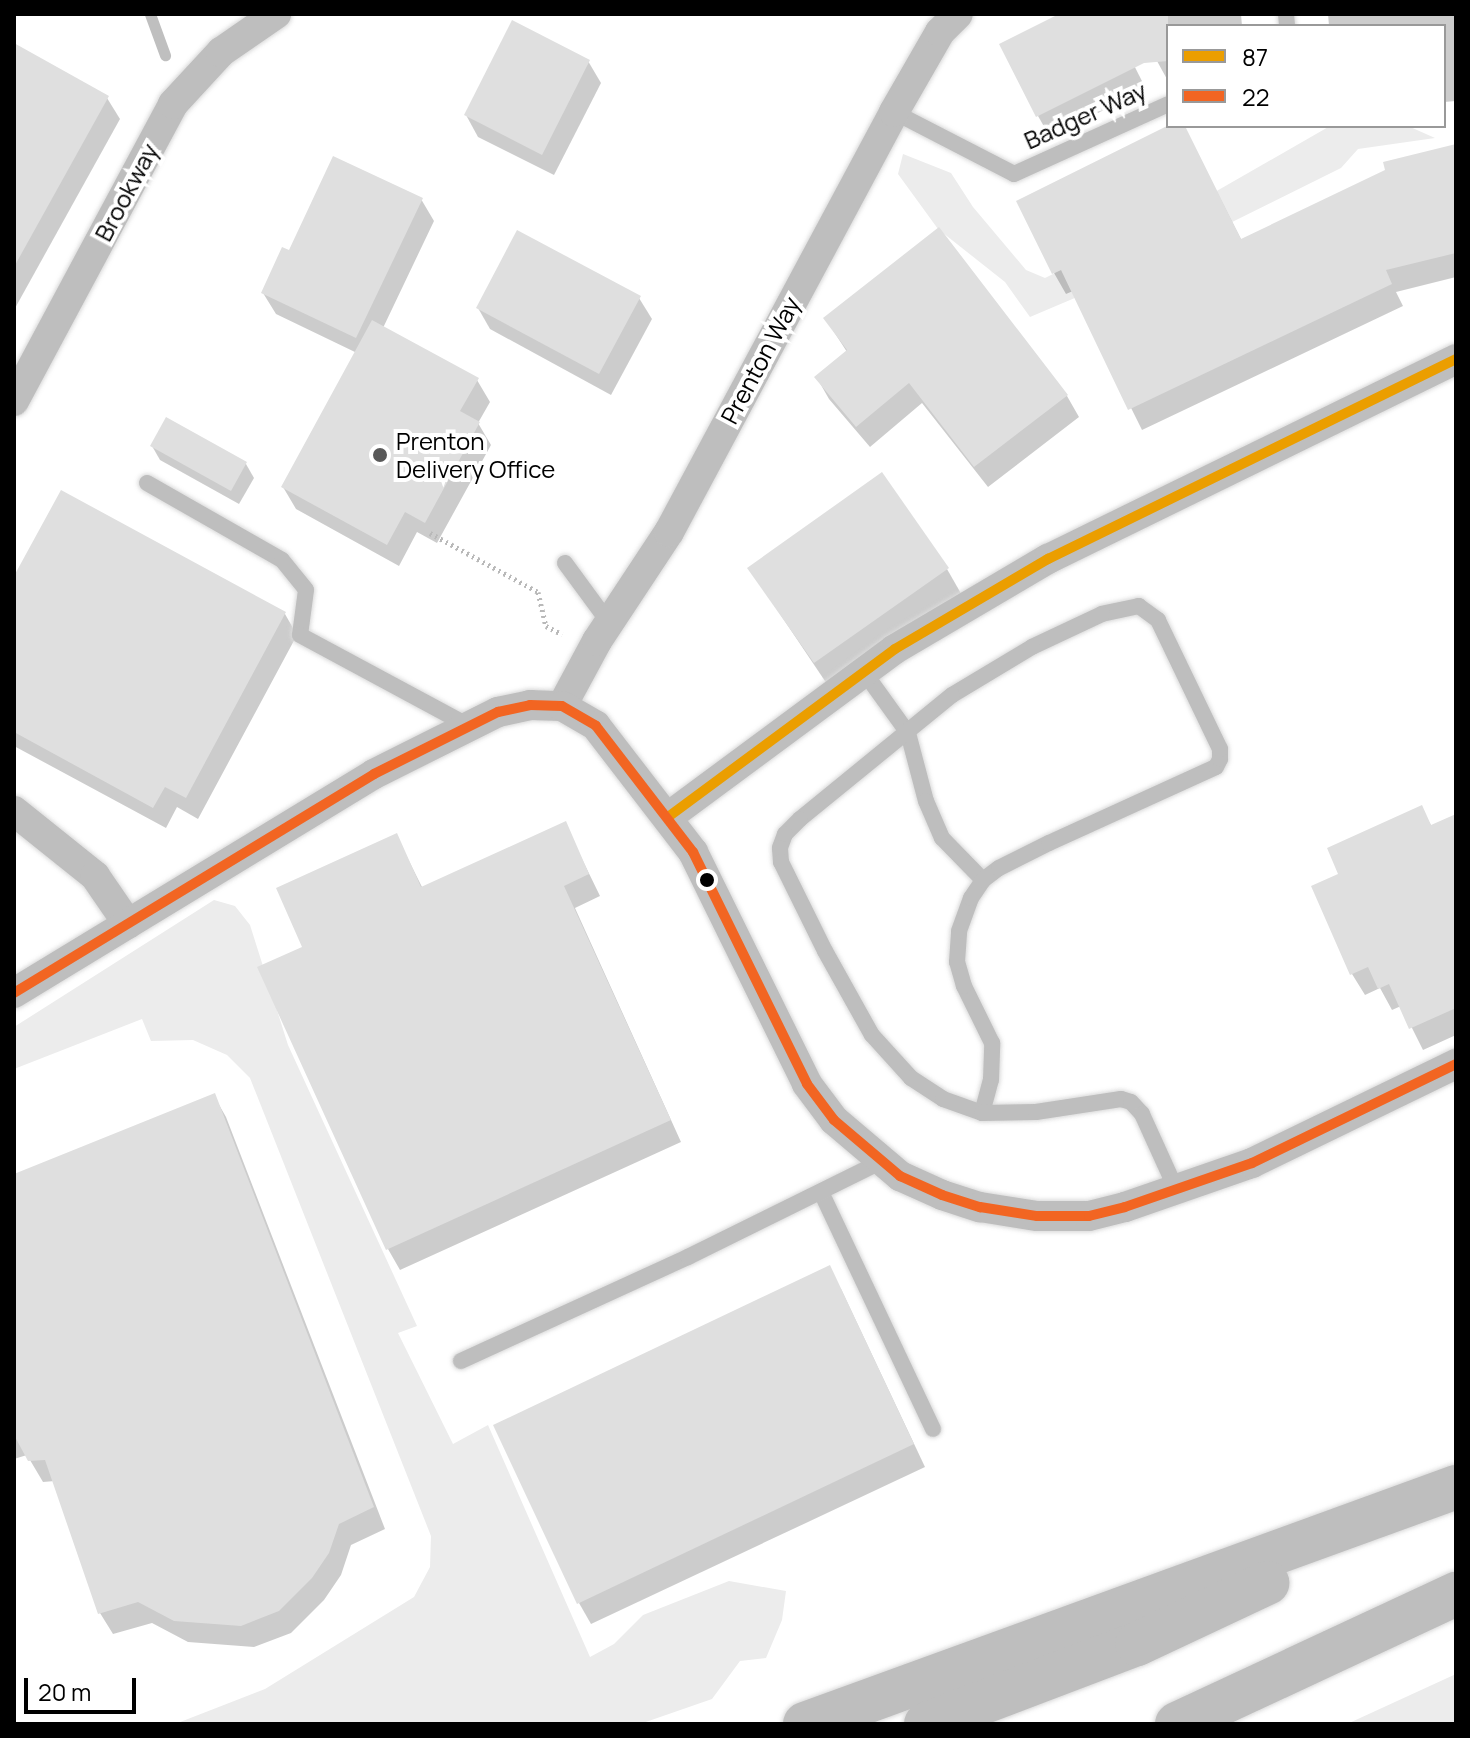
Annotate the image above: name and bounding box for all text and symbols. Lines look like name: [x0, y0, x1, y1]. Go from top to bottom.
legend: [1166, 24, 1446, 128]
text: 87: [1242, 40, 1268, 73]
street label: Badger Way: [1019, 75, 1151, 155]
text: 22: [1242, 80, 1269, 113]
street label: Brookway: [88, 138, 164, 246]
street label: Prenton Way: [714, 291, 806, 429]
place label: Prenton Delivery Office: [396, 427, 555, 483]
marker: Prenton Delivery Office: [371, 446, 389, 464]
unlabelled marker: [699, 872, 715, 888]
scale bar: [28, 1662, 140, 1712]
text: 20 m: [38, 1675, 91, 1708]

